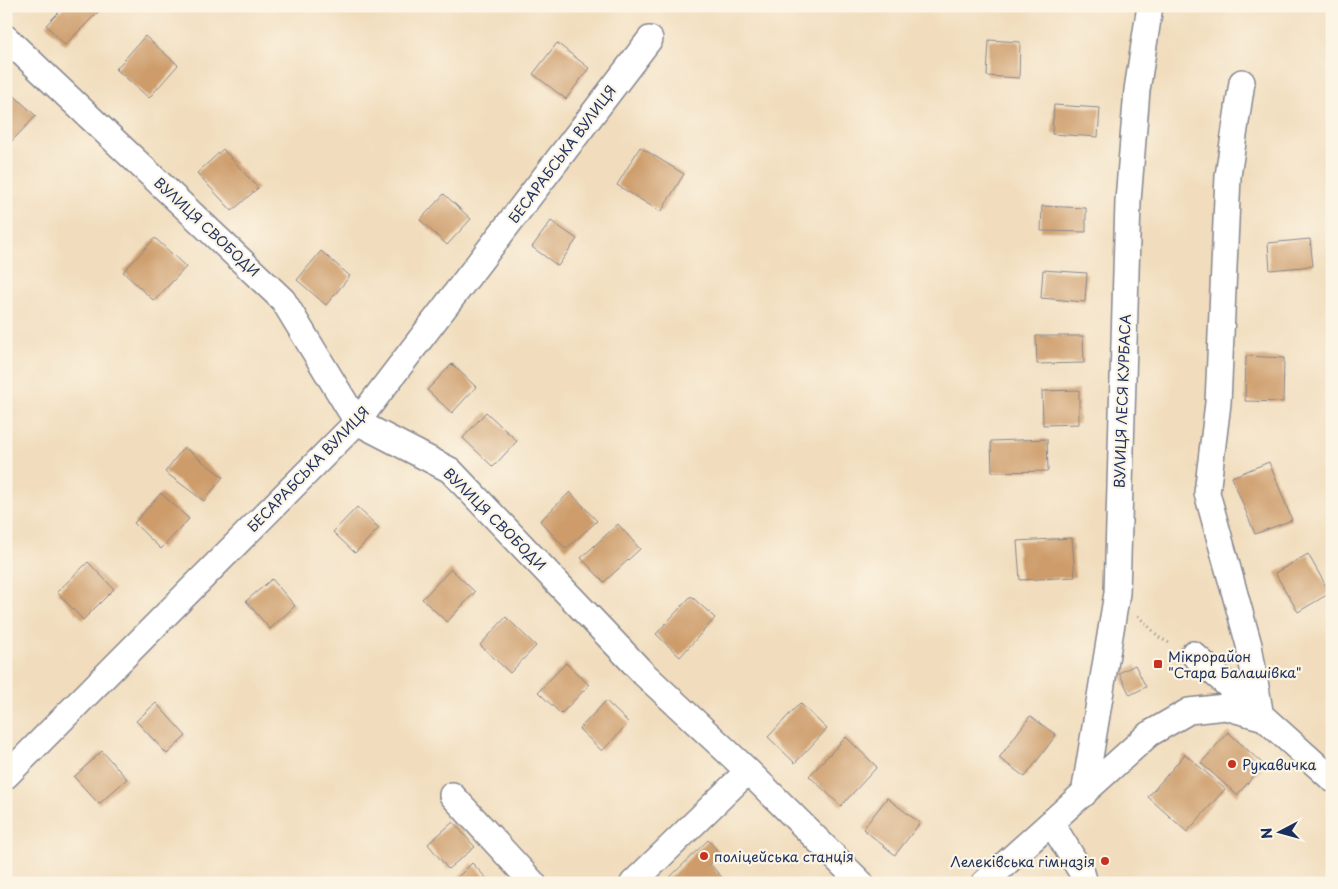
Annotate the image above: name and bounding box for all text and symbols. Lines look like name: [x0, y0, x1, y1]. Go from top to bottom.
street label: БЕСАРАБСЬКА ВУЛИЦЯ: [503, 81, 621, 227]
street label: ВУЛИЦЯ СВОБОДИ: [150, 172, 264, 282]
street label: ВУЛИЦЯ ЛЕСЯ КУРБАСА: [1108, 313, 1136, 488]
street label: БЕСАРАБСЬКА ВУЛИЦЯ: [242, 401, 374, 537]
street label: ВУЛИЦЯ СВОБОДИ: [439, 463, 551, 575]
place label: Мікрорайон "Стара Балашівка": [1168, 646, 1301, 683]
marker: Мікрорайон "Стара Балашівка": [1152, 658, 1164, 670]
place label: Рукавичка: [1242, 754, 1316, 775]
marker: Рукавичка: [1226, 758, 1238, 770]
north arrow: [1256, 806, 1306, 856]
text: N: [1256, 827, 1278, 840]
place label: поліцейська станція: [714, 846, 854, 867]
marker: поліцейська станція: [698, 850, 710, 862]
place label: Лелеківська гімназія: [950, 851, 1095, 872]
marker: Лелеківська гімназія: [1099, 855, 1111, 867]

